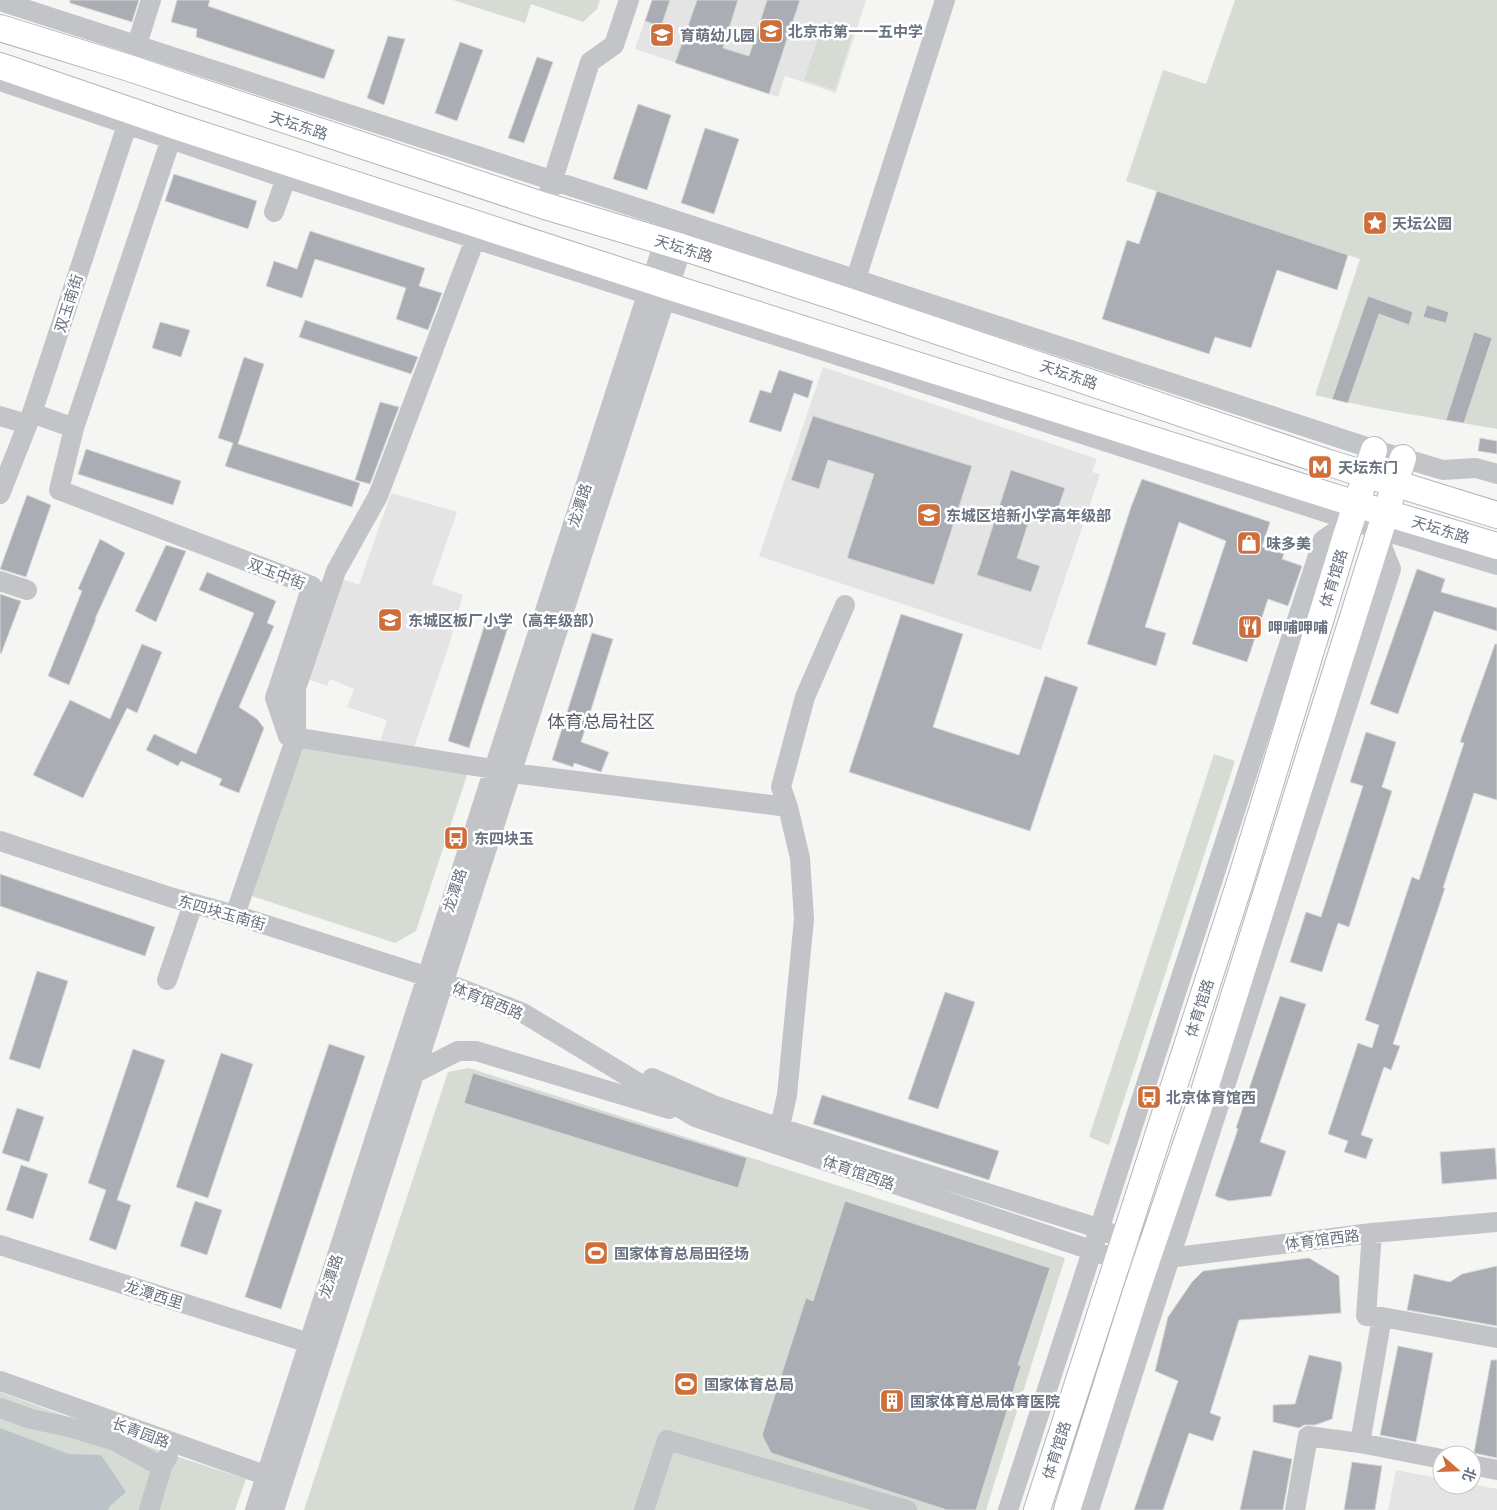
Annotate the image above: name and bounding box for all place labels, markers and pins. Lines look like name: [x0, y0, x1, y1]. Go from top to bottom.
school or university icon: 北京市第一一五中学: [758, 18, 784, 44]
place label: 北京市第一一五中学: [788, 21, 923, 41]
school or university icon: 育萌幼儿园: [649, 22, 675, 48]
place label: 育萌幼儿园: [680, 25, 755, 45]
place icon: 天坛公园: [1362, 210, 1388, 236]
place label: 天坛公园: [1392, 213, 1452, 233]
metro station icon: 天坛东门: [1307, 454, 1333, 480]
place label: 天坛东门: [1338, 457, 1398, 477]
school or university icon: 东城区培新小学高年级部: [916, 502, 942, 528]
place label: 东城区培新小学高年级部: [946, 505, 1111, 525]
shop icon: 味多美: [1236, 530, 1262, 556]
place label: 味多美: [1266, 533, 1311, 553]
school or university icon: 东城区板厂小学（高年级部）: [377, 607, 403, 633]
place label: 东城区板厂小学（高年级部）: [408, 610, 603, 630]
restaurant icon: 呷哺呷哺: [1237, 614, 1263, 640]
place label: 呷哺呷哺: [1268, 617, 1328, 637]
bus stop icon: 东四块玉: [443, 825, 469, 851]
place label: 东四块玉: [474, 828, 534, 848]
bus stop icon: 北京体育馆西: [1136, 1084, 1162, 1110]
place label: 北京体育馆西: [1166, 1087, 1256, 1107]
sports icon: 国家体育总局田径场: [583, 1240, 609, 1266]
place label: 国家体育总局田径场: [614, 1243, 749, 1263]
sports icon: 国家体育总局: [673, 1371, 699, 1397]
place label: 国家体育总局: [704, 1374, 794, 1394]
building icon: 国家体育总局体育医院: [879, 1388, 905, 1414]
place label: 国家体育总局体育医院: [910, 1391, 1060, 1411]

